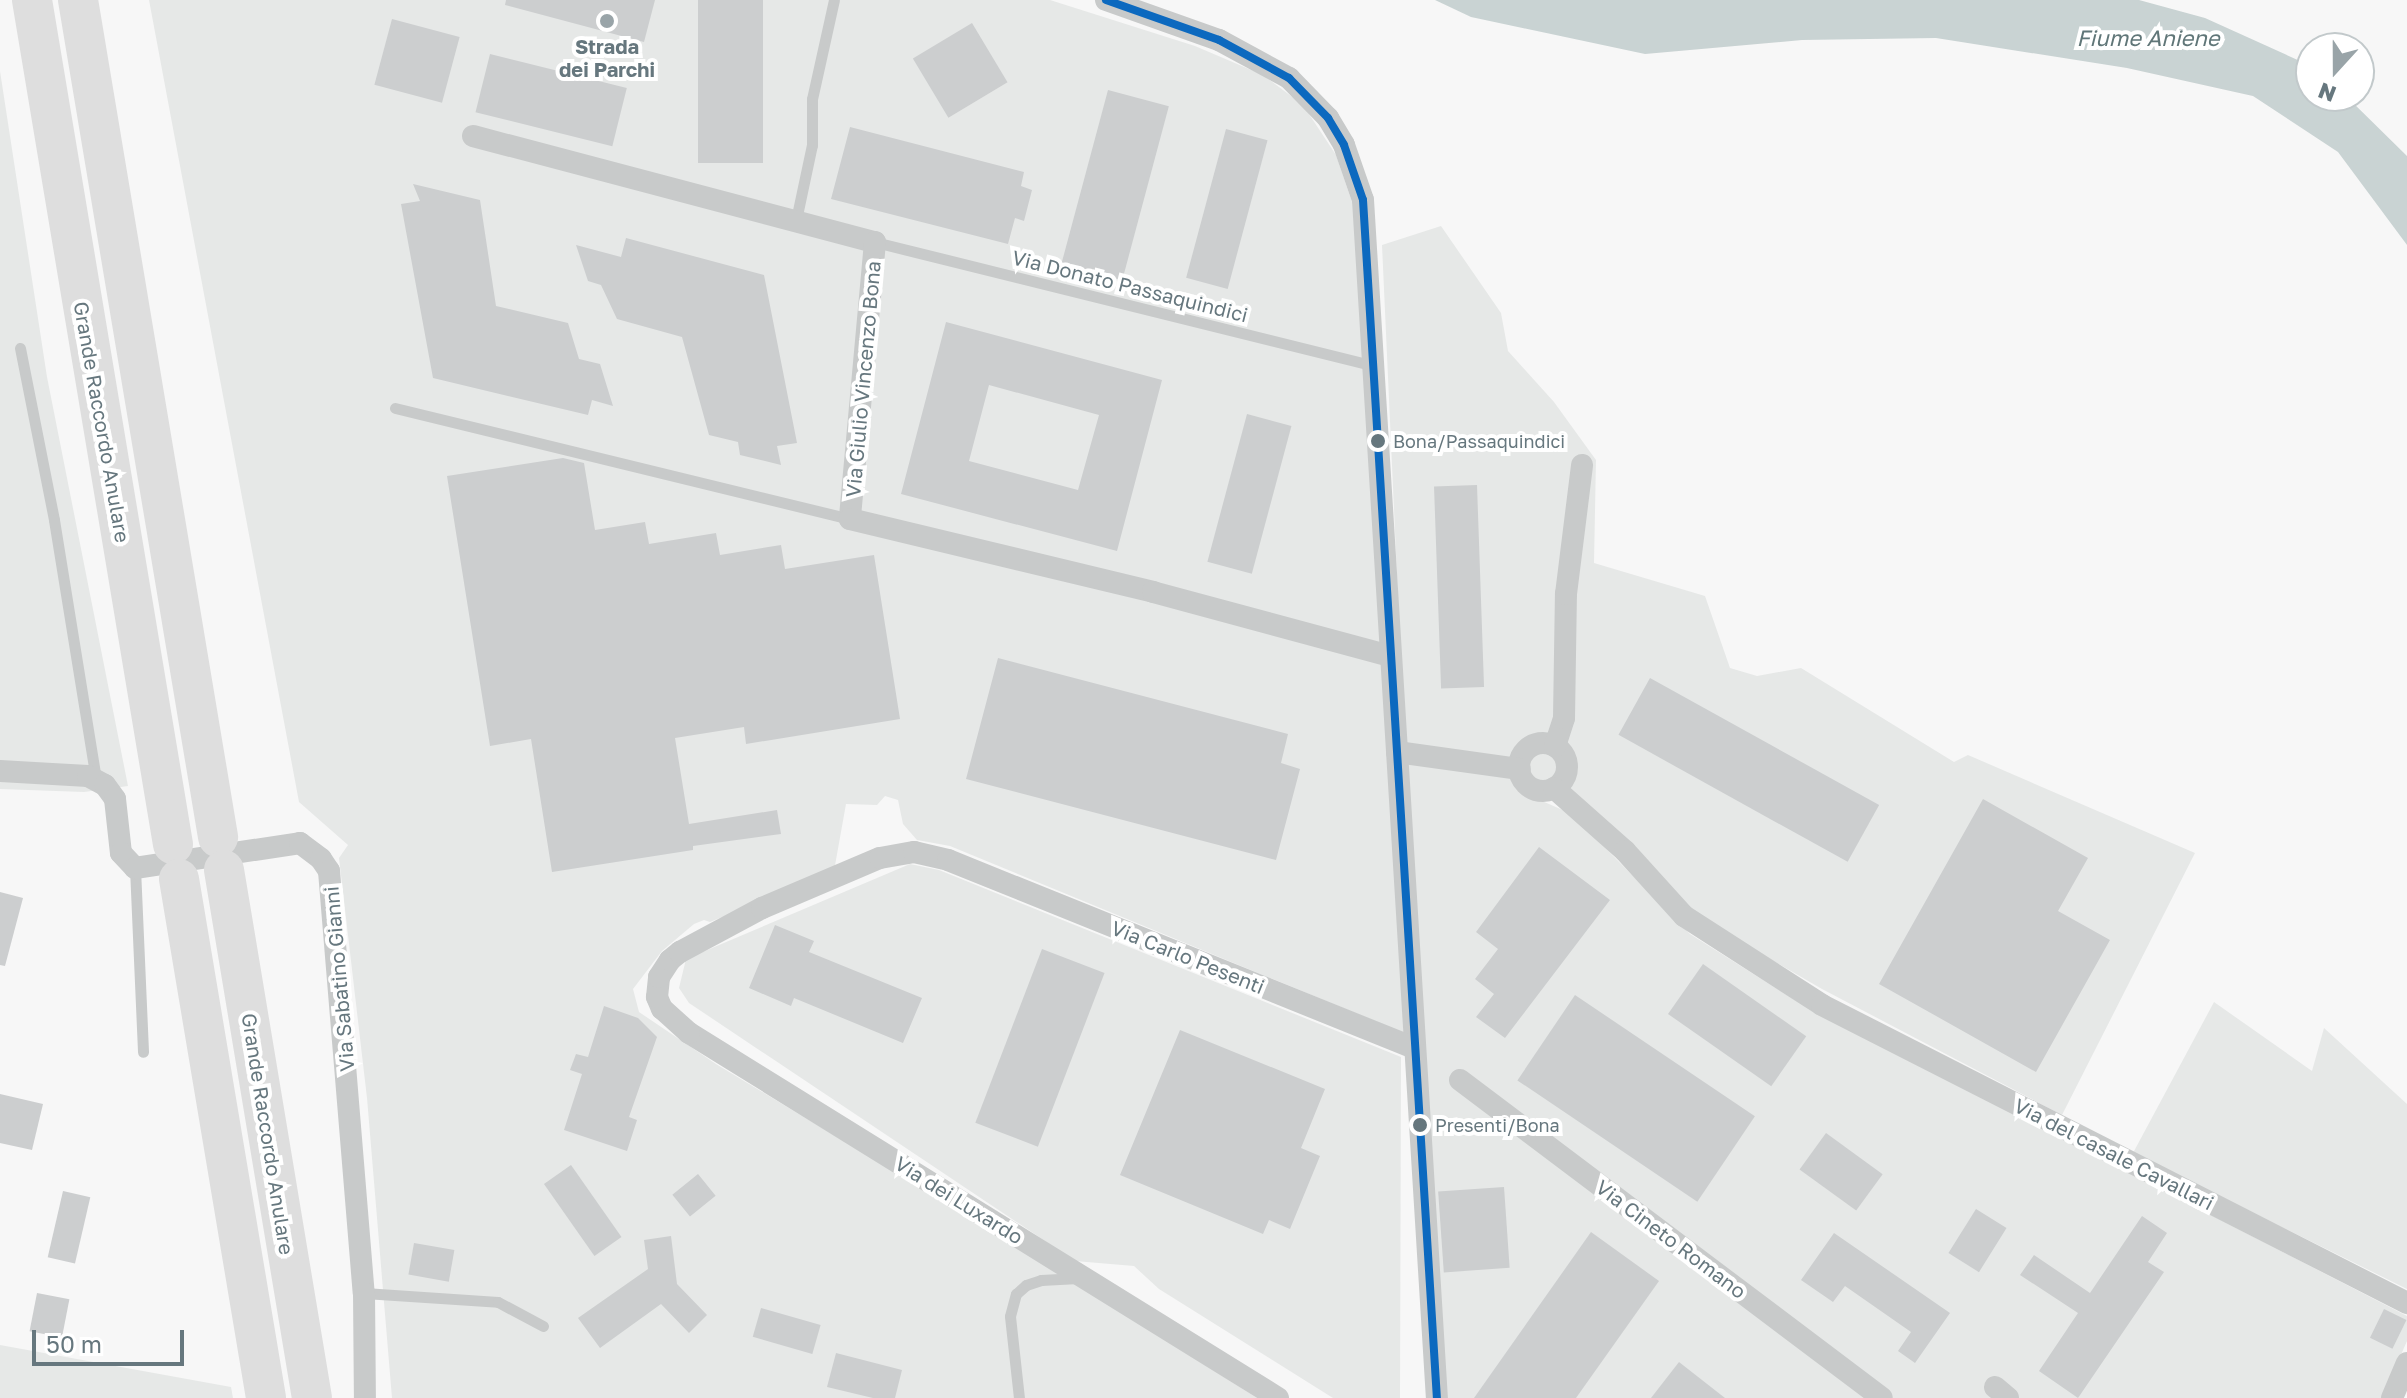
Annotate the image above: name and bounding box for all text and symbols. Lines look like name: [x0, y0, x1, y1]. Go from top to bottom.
marker: Strada dei Parchi: [598, 12, 616, 30]
water label: Fiume Aniene: [2076, 25, 2220, 51]
north arrow: [2295, 32, 2375, 112]
place label: Strada dei Parchi: [559, 34, 655, 81]
text: N: [2314, 77, 2340, 109]
street label: Via Donato Passaquindici: [1010, 245, 1250, 327]
street label: Via Giulio Vincenzo Bona: [841, 260, 885, 498]
street label: Grande Raccordo Anulare: [69, 300, 135, 544]
place label: Bona/Passaquindici: [1393, 430, 1565, 452]
marker: Bona/Passaquindici: [1370, 433, 1386, 449]
street label: Via Sabatino Gianni: [319, 885, 359, 1073]
street label: Via Carlo Pesenti: [1108, 915, 1268, 999]
street label: Grande Raccordo Anulare: [237, 1011, 299, 1257]
street label: Via del casale Cavallari: [2010, 1093, 2218, 1215]
place label: Presenti/Bona: [1435, 1114, 1560, 1136]
marker: Presenti/Bona: [1412, 1117, 1428, 1133]
street label: Via dei Luxardo: [891, 1151, 1027, 1249]
street label: Via Cineto Romano: [1591, 1175, 1751, 1303]
scale bar: [36, 1314, 188, 1364]
text: 50 m: [46, 1329, 102, 1358]

